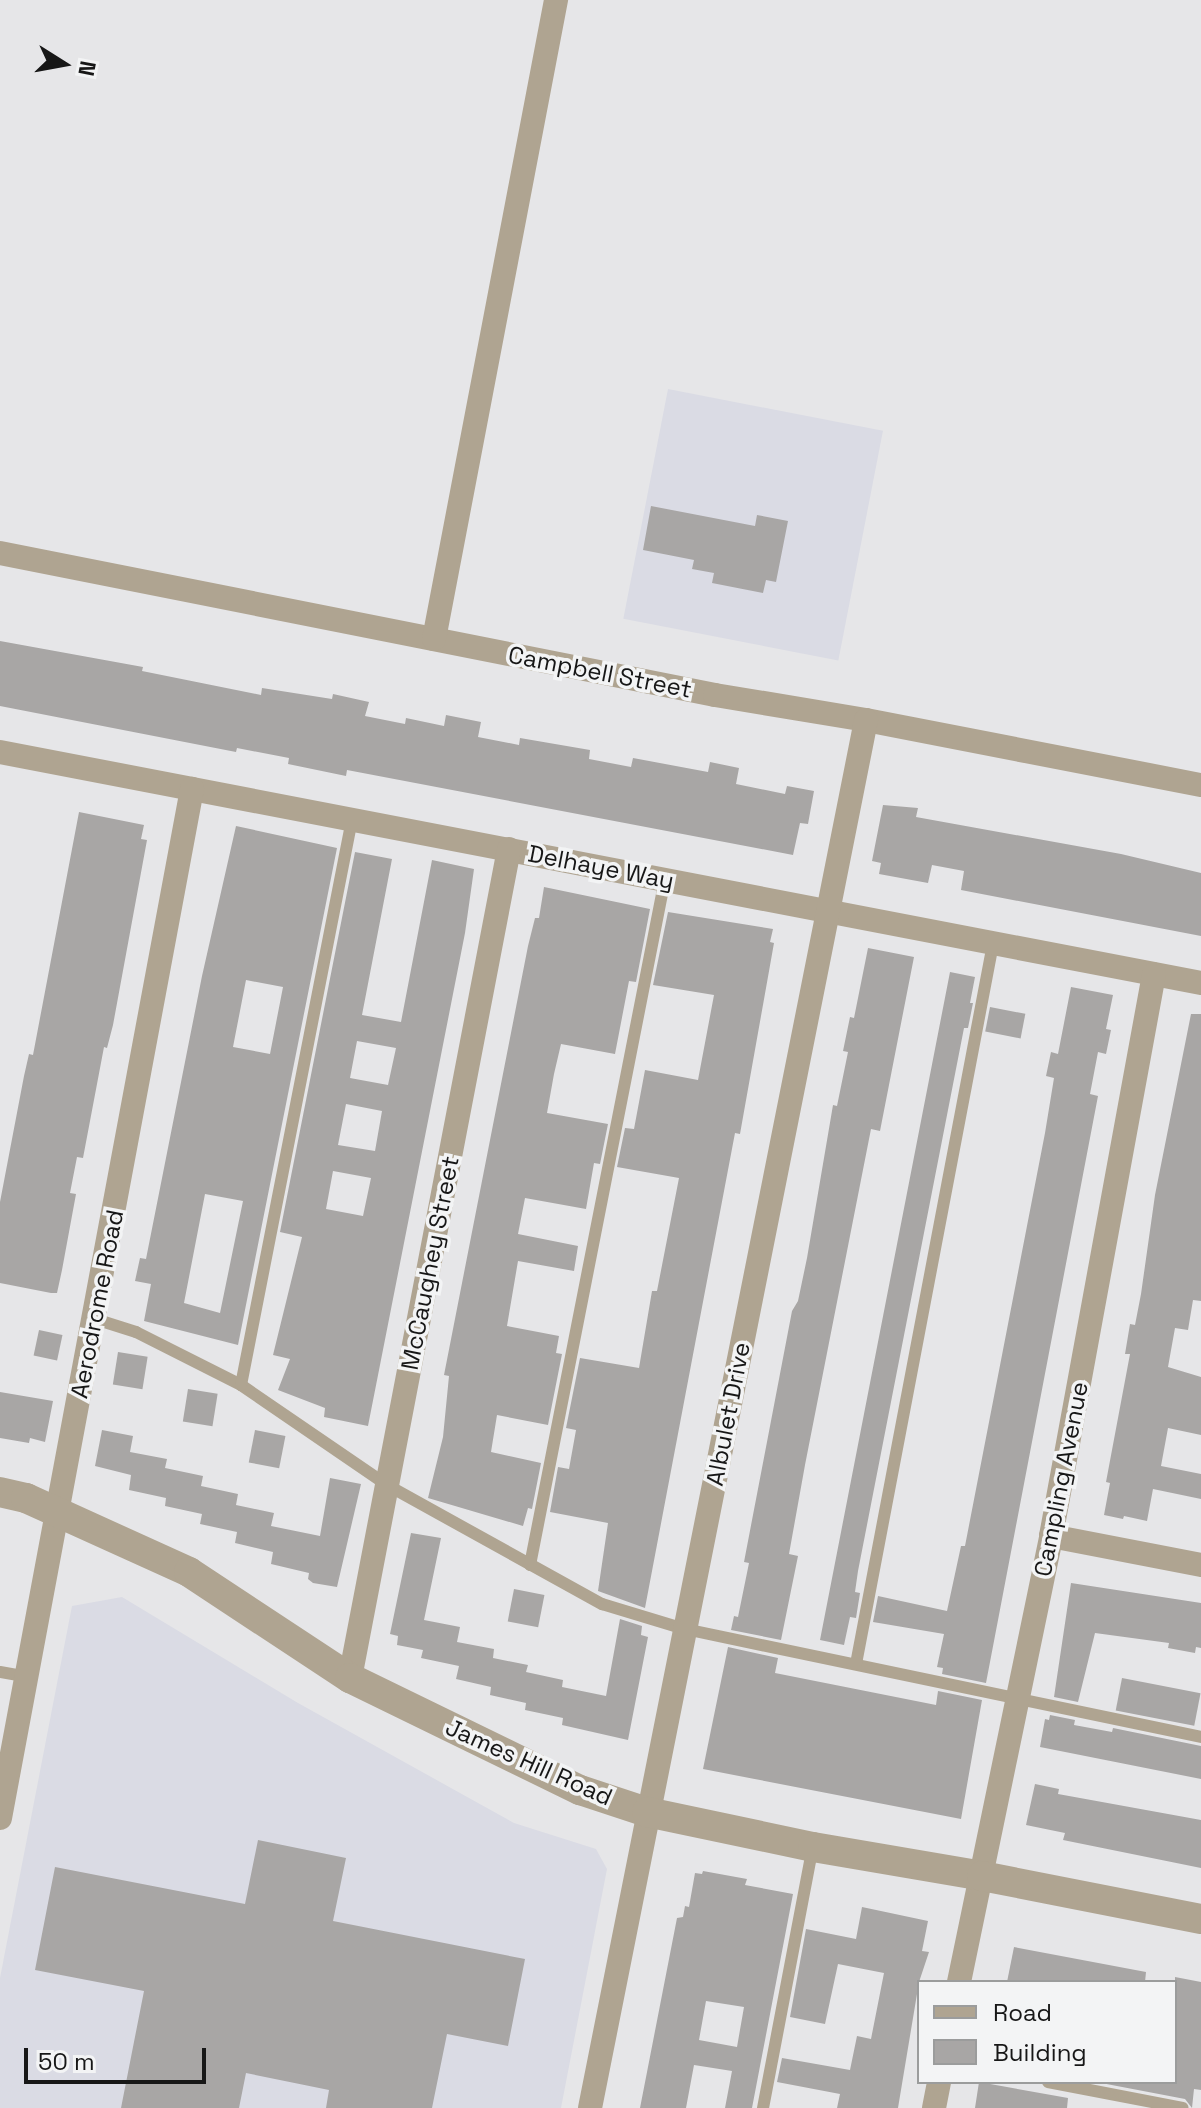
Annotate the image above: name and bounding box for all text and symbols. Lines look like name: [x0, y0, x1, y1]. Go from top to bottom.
north arrow: [24, 24, 104, 104]
text: N: [72, 59, 103, 78]
street label: Campbell Street: [506, 640, 694, 704]
street label: Delhaye Way: [526, 839, 676, 895]
street label: McCaughey Street: [395, 1154, 465, 1372]
street label: Aerodrome Road: [65, 1207, 129, 1401]
street label: Albulet Drive: [700, 1340, 756, 1488]
street label: Campling Avenue: [1028, 1379, 1094, 1579]
street label: James Hill Road: [441, 1712, 617, 1812]
legend: [917, 1980, 1177, 2084]
text: Road: [993, 1997, 1052, 2028]
scale bar: [28, 2032, 210, 2082]
text: Building: [993, 2037, 1087, 2068]
text: 50 m: [38, 2046, 95, 2077]

